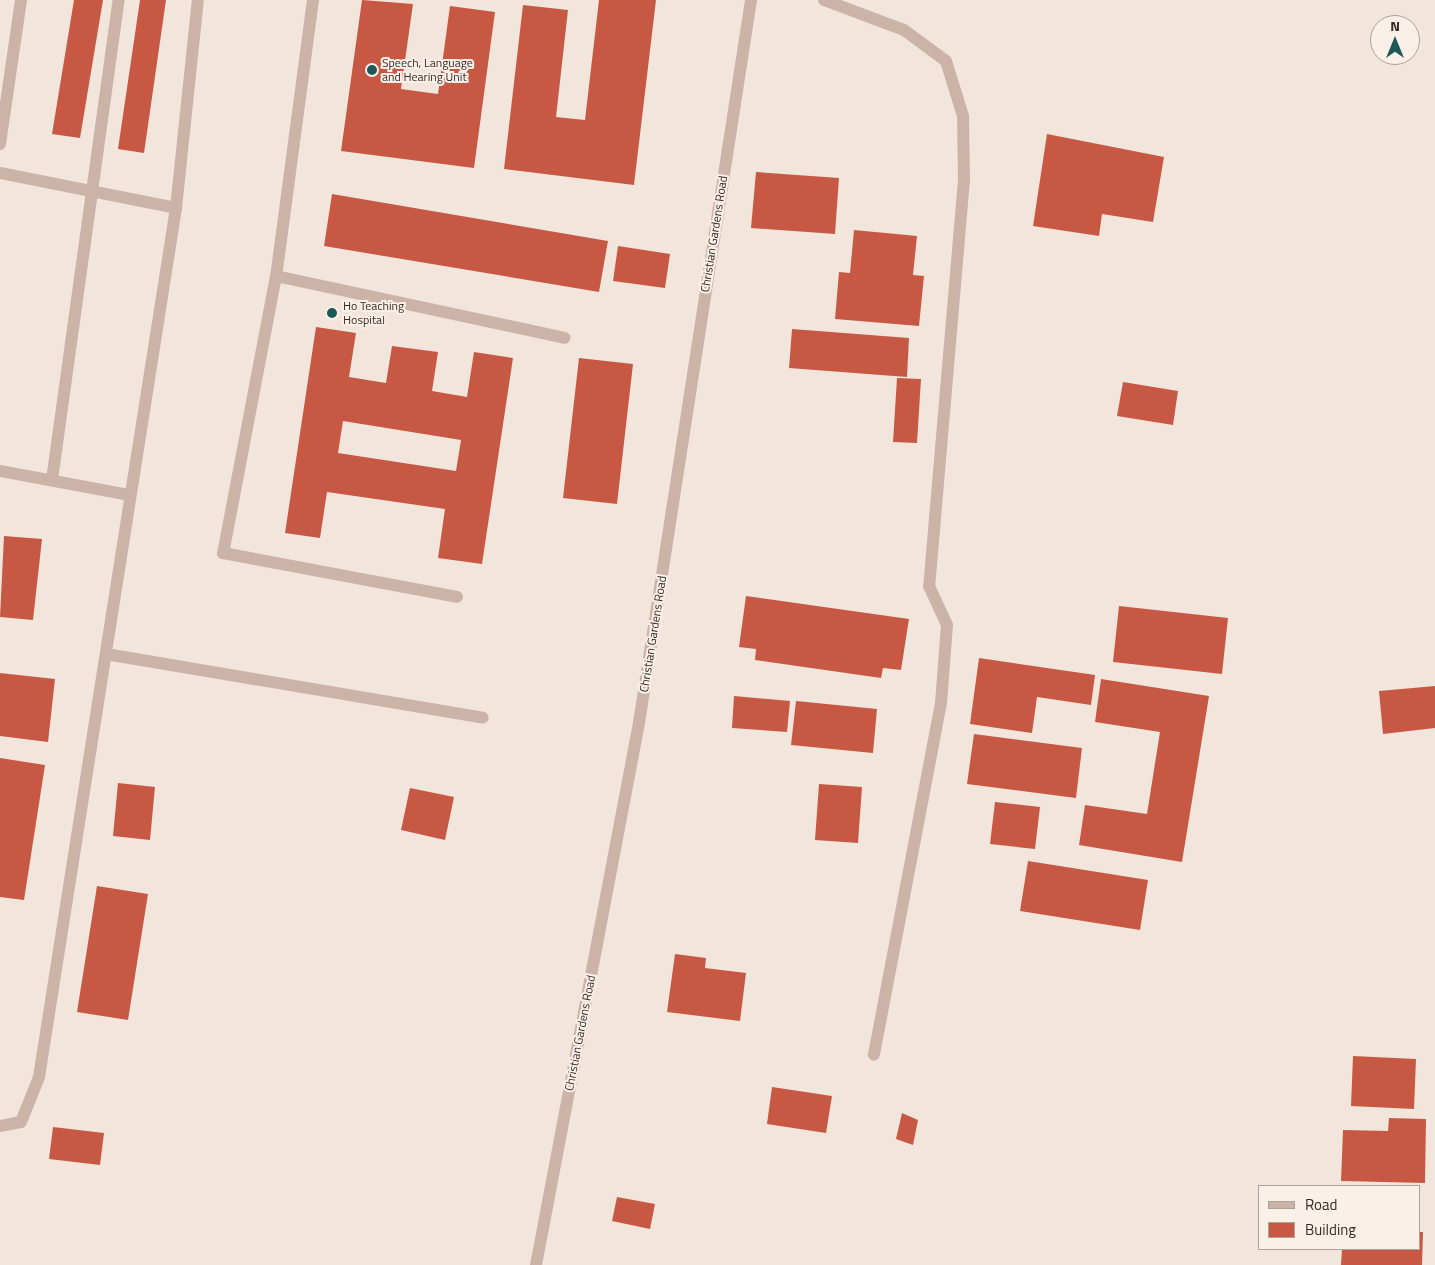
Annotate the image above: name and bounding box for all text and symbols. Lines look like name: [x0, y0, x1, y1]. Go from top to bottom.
north arrow: [1370, 15, 1420, 65]
text: N: [1390, 15, 1400, 36]
place label: Speech, Language and Hearing Unit: [382, 56, 473, 84]
marker: Speech, Language and Hearing Unit: [366, 64, 378, 76]
street label: Christian Gardens Road: [698, 175, 730, 293]
place label: Ho Teaching Hospital: [343, 299, 404, 327]
marker: Ho Teaching Hospital: [325, 306, 339, 320]
street label: Christian Gardens Road: [637, 575, 669, 693]
street label: Christian Gardens Road: [562, 974, 598, 1092]
legend: [1258, 1185, 1420, 1250]
text: Road: [1305, 1193, 1337, 1216]
text: Building: [1305, 1218, 1356, 1241]

